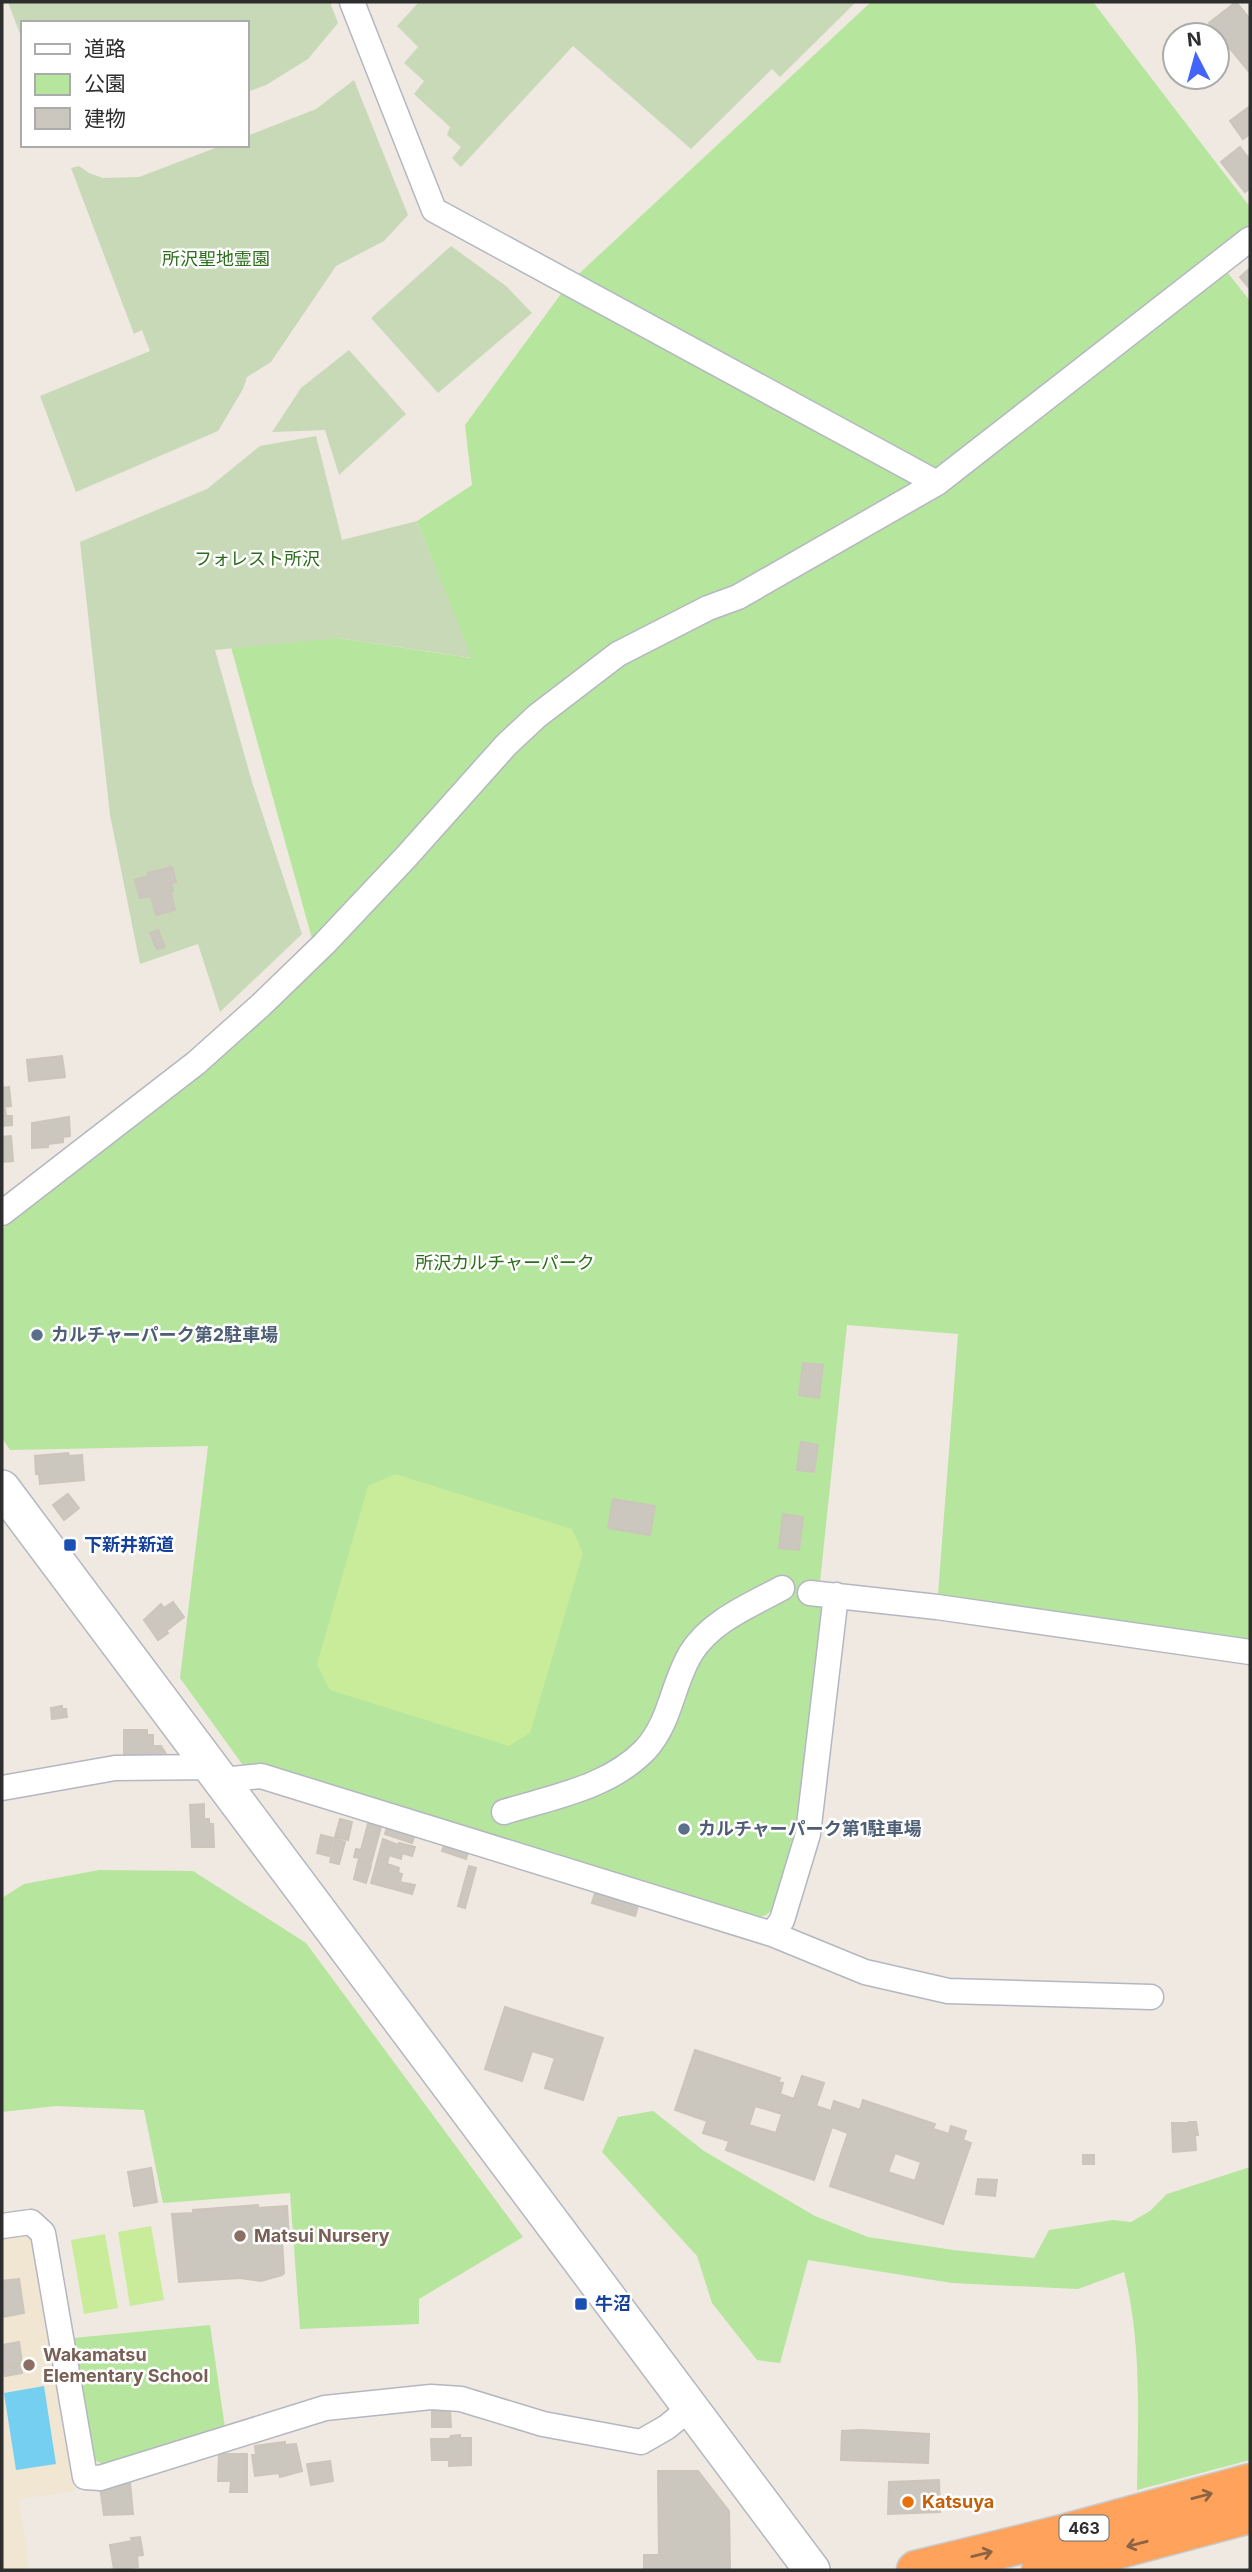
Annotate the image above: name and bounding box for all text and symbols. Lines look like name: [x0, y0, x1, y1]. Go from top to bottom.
legend: [21, 21, 248, 147]
north arrow: [1161, 21, 1231, 91]
text: N: [1186, 27, 1203, 52]
text: 道路: [84, 36, 126, 61]
text: 公園: [84, 71, 126, 96]
text: 建物: [84, 106, 126, 131]
park label: 所沢聖地霊園: [162, 248, 270, 269]
park label: フォレスト所沢: [194, 548, 320, 569]
park label: 所沢カルチャーパーク: [415, 1252, 595, 1273]
place label: カルチャーパーク第2駐車場: [51, 1324, 278, 1345]
marker: カルチャーパーク第2駐車場: [29, 1327, 45, 1343]
place label: 下新井新道: [84, 1534, 174, 1555]
marker: 下新井新道: [62, 1537, 78, 1553]
place label: カルチャーパーク第1駐車場: [698, 1818, 921, 1839]
marker: カルチャーパーク第1駐車場: [676, 1821, 692, 1837]
place label: Matsui Nursery: [254, 2225, 390, 2246]
marker: Matsui Nursery: [232, 2228, 248, 2244]
place label: 牛沼: [595, 2293, 631, 2314]
marker: 牛沼: [573, 2296, 589, 2312]
place label: Wakamatsu Elementary School: [43, 2344, 208, 2386]
marker: Wakamatsu Elementary School: [21, 2357, 37, 2373]
one-way arrow: [1191, 2489, 1213, 2502]
place label: Katsuya: [922, 2491, 994, 2512]
marker: Katsuya: [900, 2494, 916, 2510]
road number: 463: [1060, 2516, 1108, 2540]
one-way arrow: [1126, 2538, 1149, 2551]
one-way arrow: [970, 2546, 993, 2560]

